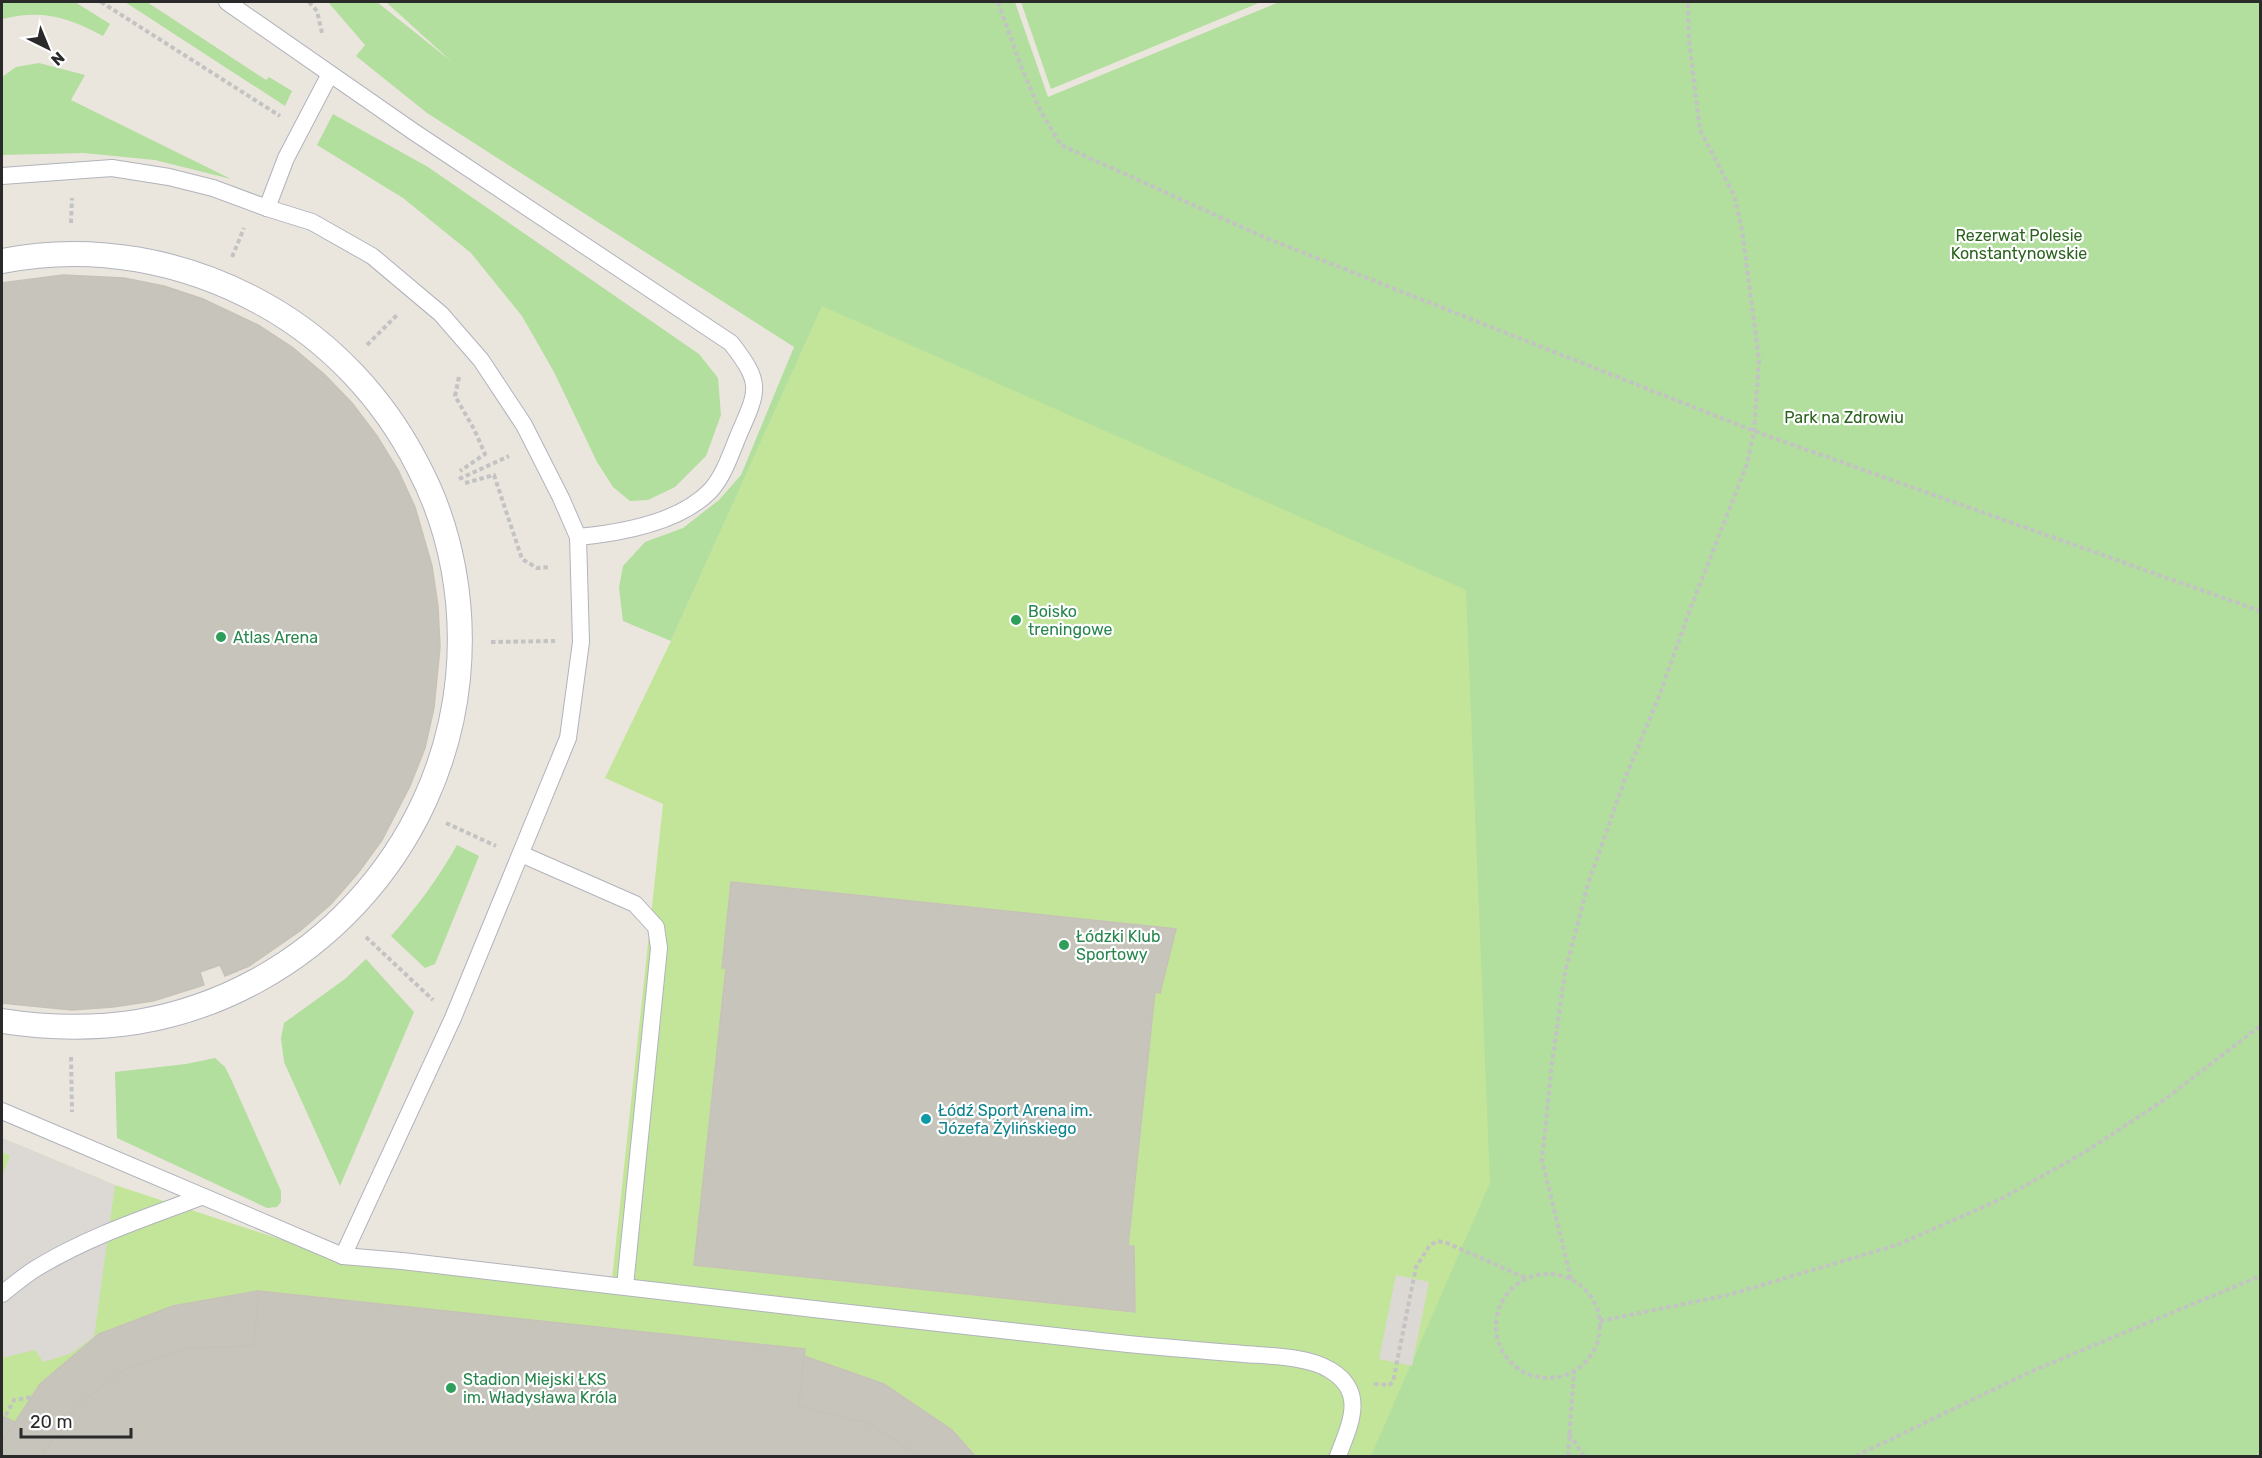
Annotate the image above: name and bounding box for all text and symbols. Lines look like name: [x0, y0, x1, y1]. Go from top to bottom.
north arrow: [18, 18, 78, 78]
text: N: [47, 48, 69, 69]
park label: Rezerwat Polesie Konstantynowskie: [1951, 226, 2087, 263]
park label: Park na Zdrowiu: [1784, 408, 1904, 427]
place label: Boisko treningowe: [1028, 602, 1113, 639]
marker: Boisko treningowe: [1009, 613, 1023, 627]
place label: Atlas Arena: [233, 628, 318, 647]
marker: Atlas Arena: [214, 630, 228, 644]
place label: Łódzki Klub Sportowy: [1076, 927, 1161, 964]
marker: Łódzki Klub Sportowy: [1057, 938, 1071, 952]
place label: Łódź Sport Arena im. Józefa Żylińskiego: [938, 1101, 1092, 1138]
marker: Łódź Sport Arena im. Józefa Żylińskiego: [919, 1112, 933, 1126]
place label: Stadion Miejski ŁKS im. Władysława Króla: [463, 1370, 617, 1407]
marker: Stadion Miejski ŁKS im. Władysława Króla: [444, 1381, 458, 1395]
scale bar: [21, 1401, 130, 1439]
text: 20 m: [30, 1411, 72, 1433]

